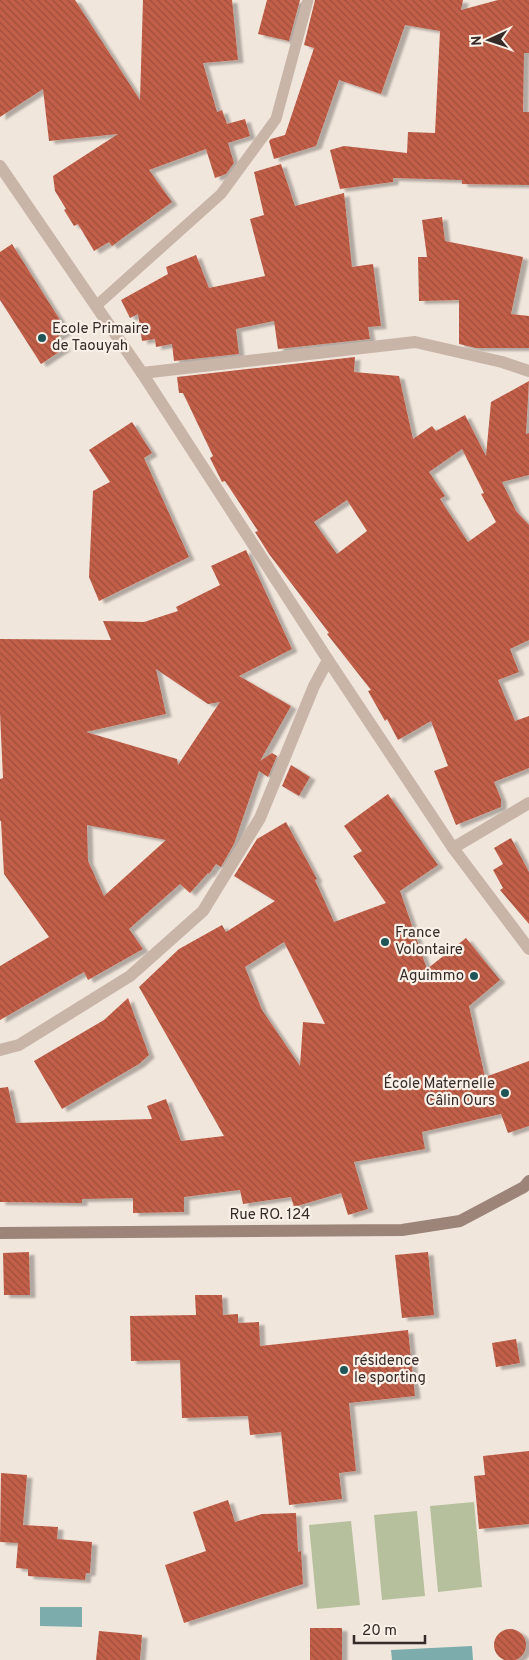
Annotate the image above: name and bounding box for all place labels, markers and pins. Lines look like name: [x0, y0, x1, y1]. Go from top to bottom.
place label: Ecole Primaire de Taouyah: [52, 320, 149, 356]
marker: Ecole Primaire de Taouyah: [36, 332, 48, 344]
place label: France Volontaire: [395, 924, 463, 960]
marker: France Volontaire: [379, 936, 391, 948]
place label: Aguimmo: [399, 967, 464, 986]
marker: Aguimmo: [468, 970, 480, 982]
place label: École Maternelle Câlin Ours: [384, 1074, 495, 1111]
marker: École Maternelle Câlin Ours: [499, 1087, 511, 1099]
place label: résidence le sporting: [354, 1352, 426, 1388]
marker: résidence le sporting: [338, 1364, 350, 1376]

